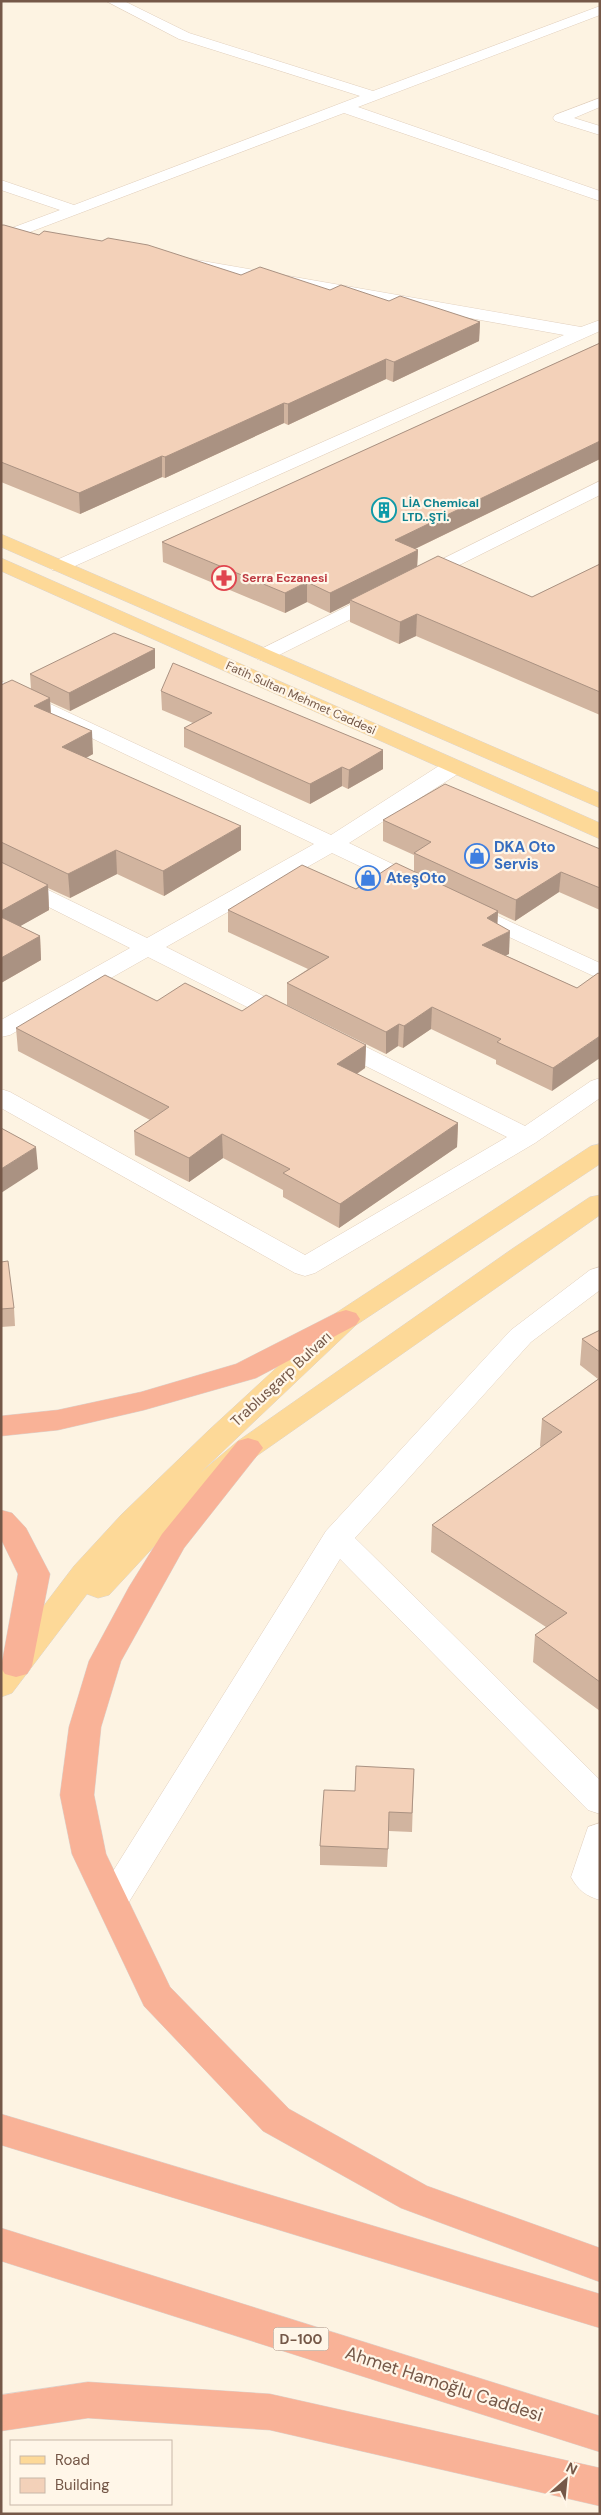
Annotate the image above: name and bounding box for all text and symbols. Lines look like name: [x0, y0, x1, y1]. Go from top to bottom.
place label: LİA Chemical LTD..ŞTİ.: [402, 495, 479, 525]
building icon: LİA Chemical LTD..ŞTİ.: [371, 497, 397, 523]
pharmacy icon: Serra Eczanesi: [211, 565, 237, 591]
place label: Serra Eczanesi: [242, 570, 328, 586]
street label: Fatih Sultan Mehmet Caddesi: [223, 658, 379, 738]
place label: DKA Oto Servis: [494, 837, 556, 874]
shop icon: DKA Oto Servis: [464, 843, 490, 869]
shop icon: AteşOto: [355, 865, 381, 891]
place label: AteşOto: [386, 868, 446, 888]
street label: Trablusgarp Bulvarı: [226, 1327, 336, 1431]
road number: D-100: [274, 2328, 328, 2350]
street label: Ahmet Hamoğlu Caddesi: [342, 2341, 546, 2427]
legend: [10, 2440, 172, 2505]
text: Road: [55, 2450, 90, 2470]
north arrow: [541, 2455, 591, 2505]
text: N: [563, 2458, 581, 2479]
text: Building: [55, 2475, 110, 2495]

